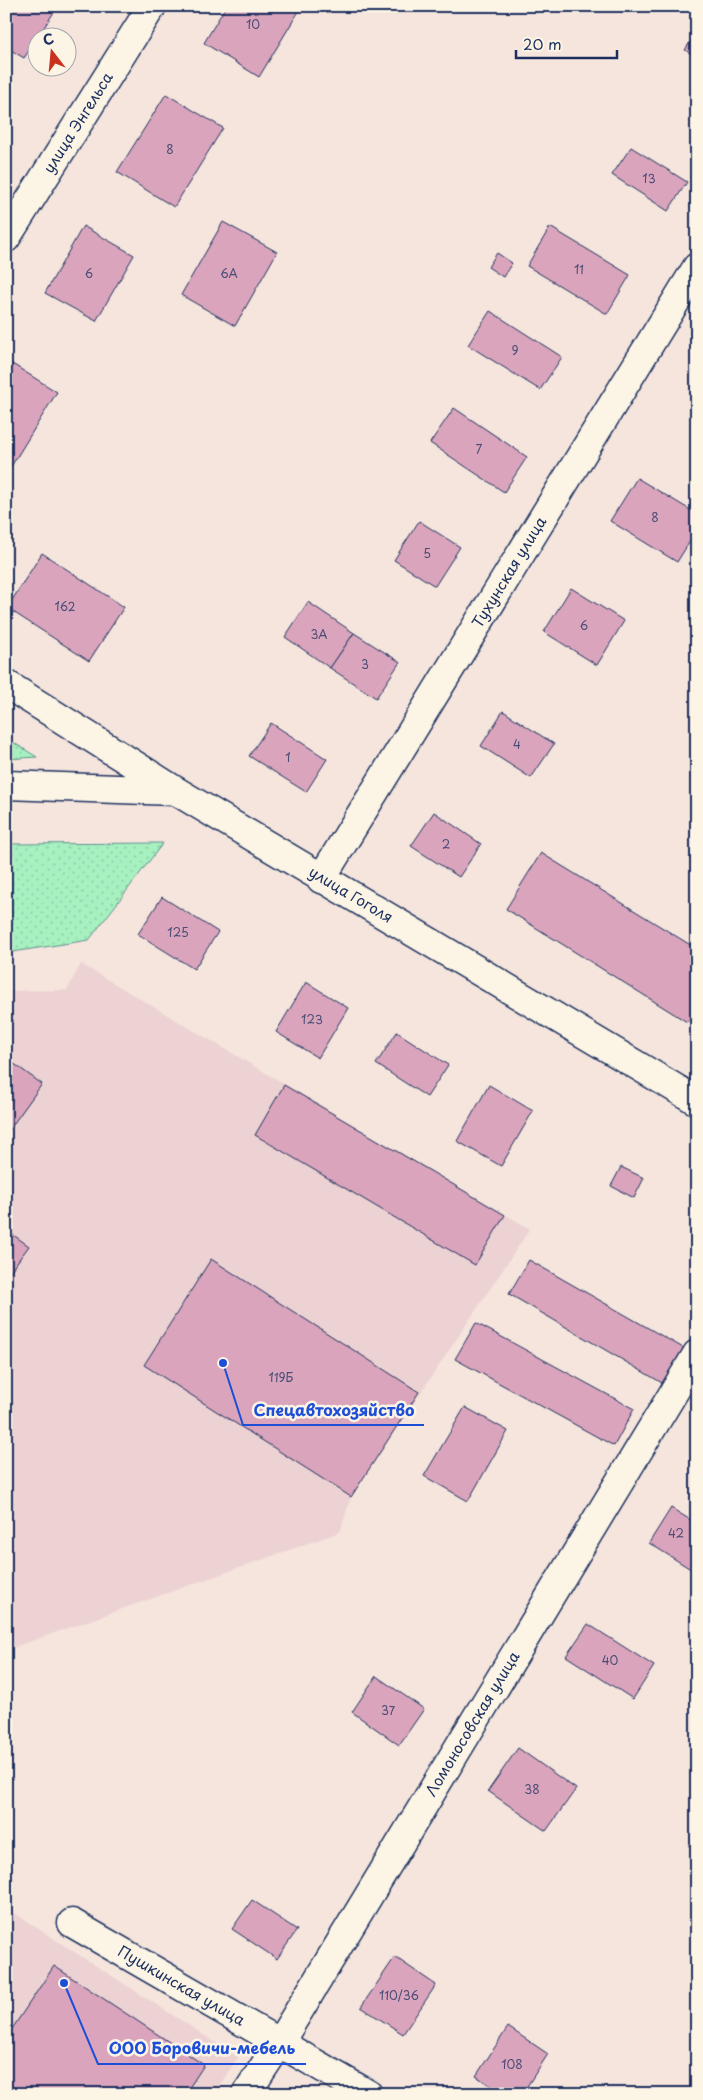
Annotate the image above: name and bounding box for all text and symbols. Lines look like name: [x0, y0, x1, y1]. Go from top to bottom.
house number: 10: [246, 15, 260, 33]
text: С: [40, 27, 56, 51]
north arrow: [28, 28, 78, 78]
scale bar: [516, 28, 617, 60]
text: 20 m: [523, 32, 562, 55]
street label: улица Энгельса: [37, 66, 118, 177]
house number: 8: [166, 140, 174, 158]
house number: 13: [642, 169, 656, 187]
house number: 11: [574, 260, 584, 278]
house number: 6: [85, 264, 93, 282]
house number: 6А: [220, 264, 238, 282]
house number: 9: [511, 341, 519, 359]
house number: 7: [476, 440, 483, 458]
house number: 8: [651, 508, 659, 526]
street label: Тухунская улица: [465, 511, 551, 632]
house number: 5: [423, 544, 431, 562]
house number: 162: [54, 597, 76, 615]
house number: 6: [580, 616, 588, 634]
house number: 3А: [310, 625, 328, 643]
house number: 3: [361, 655, 369, 673]
house number: 4: [513, 735, 521, 753]
house number: 1: [285, 748, 291, 766]
house number: 2: [442, 835, 450, 853]
street label: улица Гоголя: [305, 860, 398, 928]
house number: 125: [167, 923, 189, 941]
house number: 123: [301, 1010, 323, 1028]
house number: 119Б: [269, 1368, 294, 1386]
callout: Спецавтохозяйство: [243, 1394, 424, 1425]
text: Спецавтохозяйство: [253, 1397, 415, 1421]
house number: 42: [668, 1524, 684, 1542]
street label: Ломоносовская улица: [419, 1646, 525, 1800]
house number: 40: [602, 1651, 619, 1669]
house number: 37: [381, 1701, 396, 1719]
house number: 38: [524, 1780, 540, 1798]
street label: Пушкинская улица: [114, 1939, 250, 2031]
house number: 110/36: [379, 1986, 419, 2004]
callout: ООО Боровичи-мебель: [98, 2033, 306, 2064]
text: ООО Боровичи-мебель: [109, 2035, 295, 2059]
house number: 108: [501, 2055, 523, 2073]

